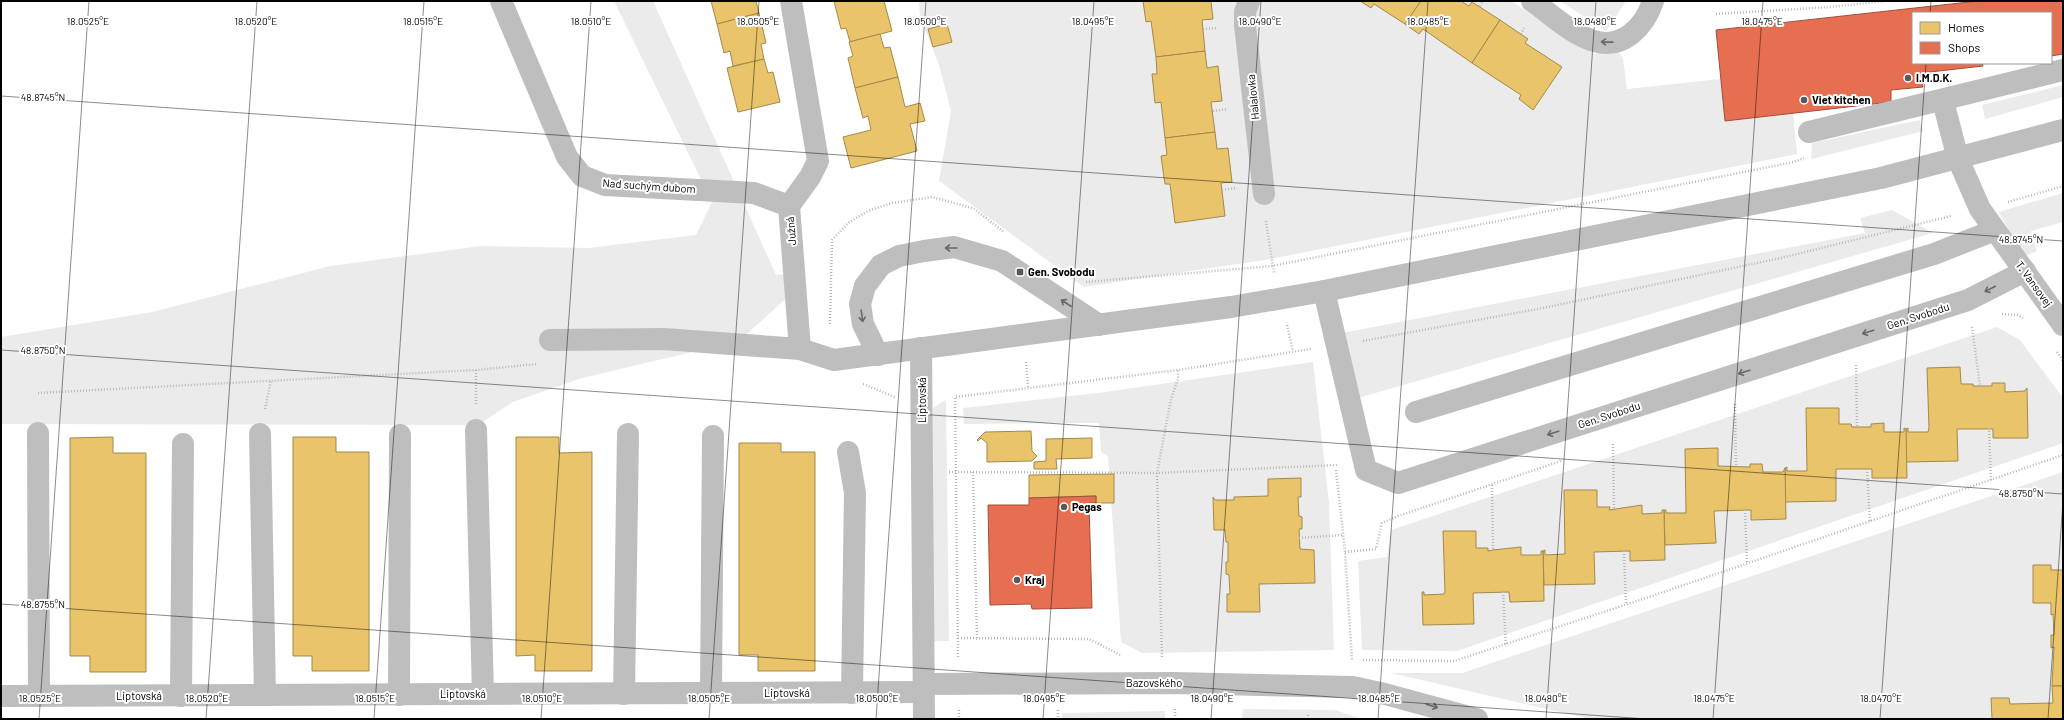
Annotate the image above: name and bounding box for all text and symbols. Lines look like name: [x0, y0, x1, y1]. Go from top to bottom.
legend: [1912, 12, 2052, 64]
text: 18.0525°E: [67, 15, 109, 27]
text: 18.0520°E: [235, 15, 277, 27]
text: 18.0515°E: [403, 15, 443, 27]
text: 18.0510°E: [571, 15, 611, 27]
text: 18.0505°E: [737, 15, 779, 27]
text: 18.0500°E: [903, 15, 947, 27]
text: 18.0495°E: [1072, 15, 1114, 27]
text: 18.0490°E: [1238, 15, 1282, 27]
text: 18.0485°E: [1407, 15, 1449, 27]
text: 18.0480°E: [1573, 15, 1617, 27]
text: 18.0475°E: [1741, 15, 1783, 27]
text: Homes: [1948, 20, 1985, 34]
one-way arrow: [1601, 38, 1614, 46]
text: Shops: [1948, 40, 1981, 54]
place label: I.M.D.K.: [1916, 71, 1952, 84]
marker: I.M.D.K.: [1903, 73, 1913, 83]
street label: Halalovka: [1244, 74, 1261, 120]
text: 48.8745°N: [21, 91, 65, 103]
place label: Viet kitchen: [1812, 93, 1871, 106]
marker: Viet kitchen: [1799, 95, 1809, 105]
street label: Nad suchým dubom: [602, 176, 696, 195]
street label: Južná: [783, 216, 798, 246]
text: 48.8745°N: [1999, 233, 2043, 245]
one-way arrow: [945, 244, 958, 252]
street label: T. Vansovej: [2013, 258, 2055, 309]
place label: Gen. Svobodu: [1028, 265, 1094, 278]
marker: Gen. Svobodu: [1015, 267, 1025, 277]
one-way arrow: [1984, 286, 1996, 293]
one-way arrow: [1061, 299, 1072, 307]
street label: Gen. Svobodu: [1885, 299, 1951, 332]
one-way arrow: [858, 309, 866, 322]
one-way arrow: [1861, 329, 1874, 336]
text: 48.8750°N: [21, 344, 65, 356]
one-way arrow: [1738, 369, 1751, 376]
street label: Liptovská: [915, 377, 928, 423]
street label: Gen. Svobodu: [1576, 398, 1642, 431]
one-way arrow: [1547, 430, 1560, 437]
text: 48.8750°N: [1999, 487, 2043, 499]
place label: Pegas: [1072, 500, 1102, 513]
marker: Pegas: [1059, 502, 1069, 512]
place label: Kraj: [1025, 573, 1045, 586]
marker: Kraj: [1012, 575, 1022, 585]
text: 48.8755°N: [21, 598, 65, 610]
street label: Bazovského: [1126, 676, 1182, 689]
street label: Liptovská: [764, 686, 810, 699]
street label: Liptovská: [440, 687, 486, 700]
street label: Liptovská: [116, 689, 162, 702]
text: 18.0525°E: [19, 692, 61, 704]
text: 18.0520°E: [186, 692, 228, 704]
text: 18.0515°E: [355, 692, 395, 704]
text: 18.0510°E: [522, 692, 562, 704]
text: 18.0505°E: [688, 692, 730, 704]
text: 18.0500°E: [855, 692, 899, 704]
text: 18.0495°E: [1023, 692, 1065, 704]
text: 18.0490°E: [1190, 692, 1234, 704]
text: 18.0485°E: [1358, 692, 1400, 704]
text: 18.0480°E: [1524, 692, 1568, 704]
text: 18.0475°E: [1693, 692, 1735, 704]
text: 18.0470°E: [1860, 692, 1902, 704]
one-way arrow: [1425, 703, 1438, 711]

